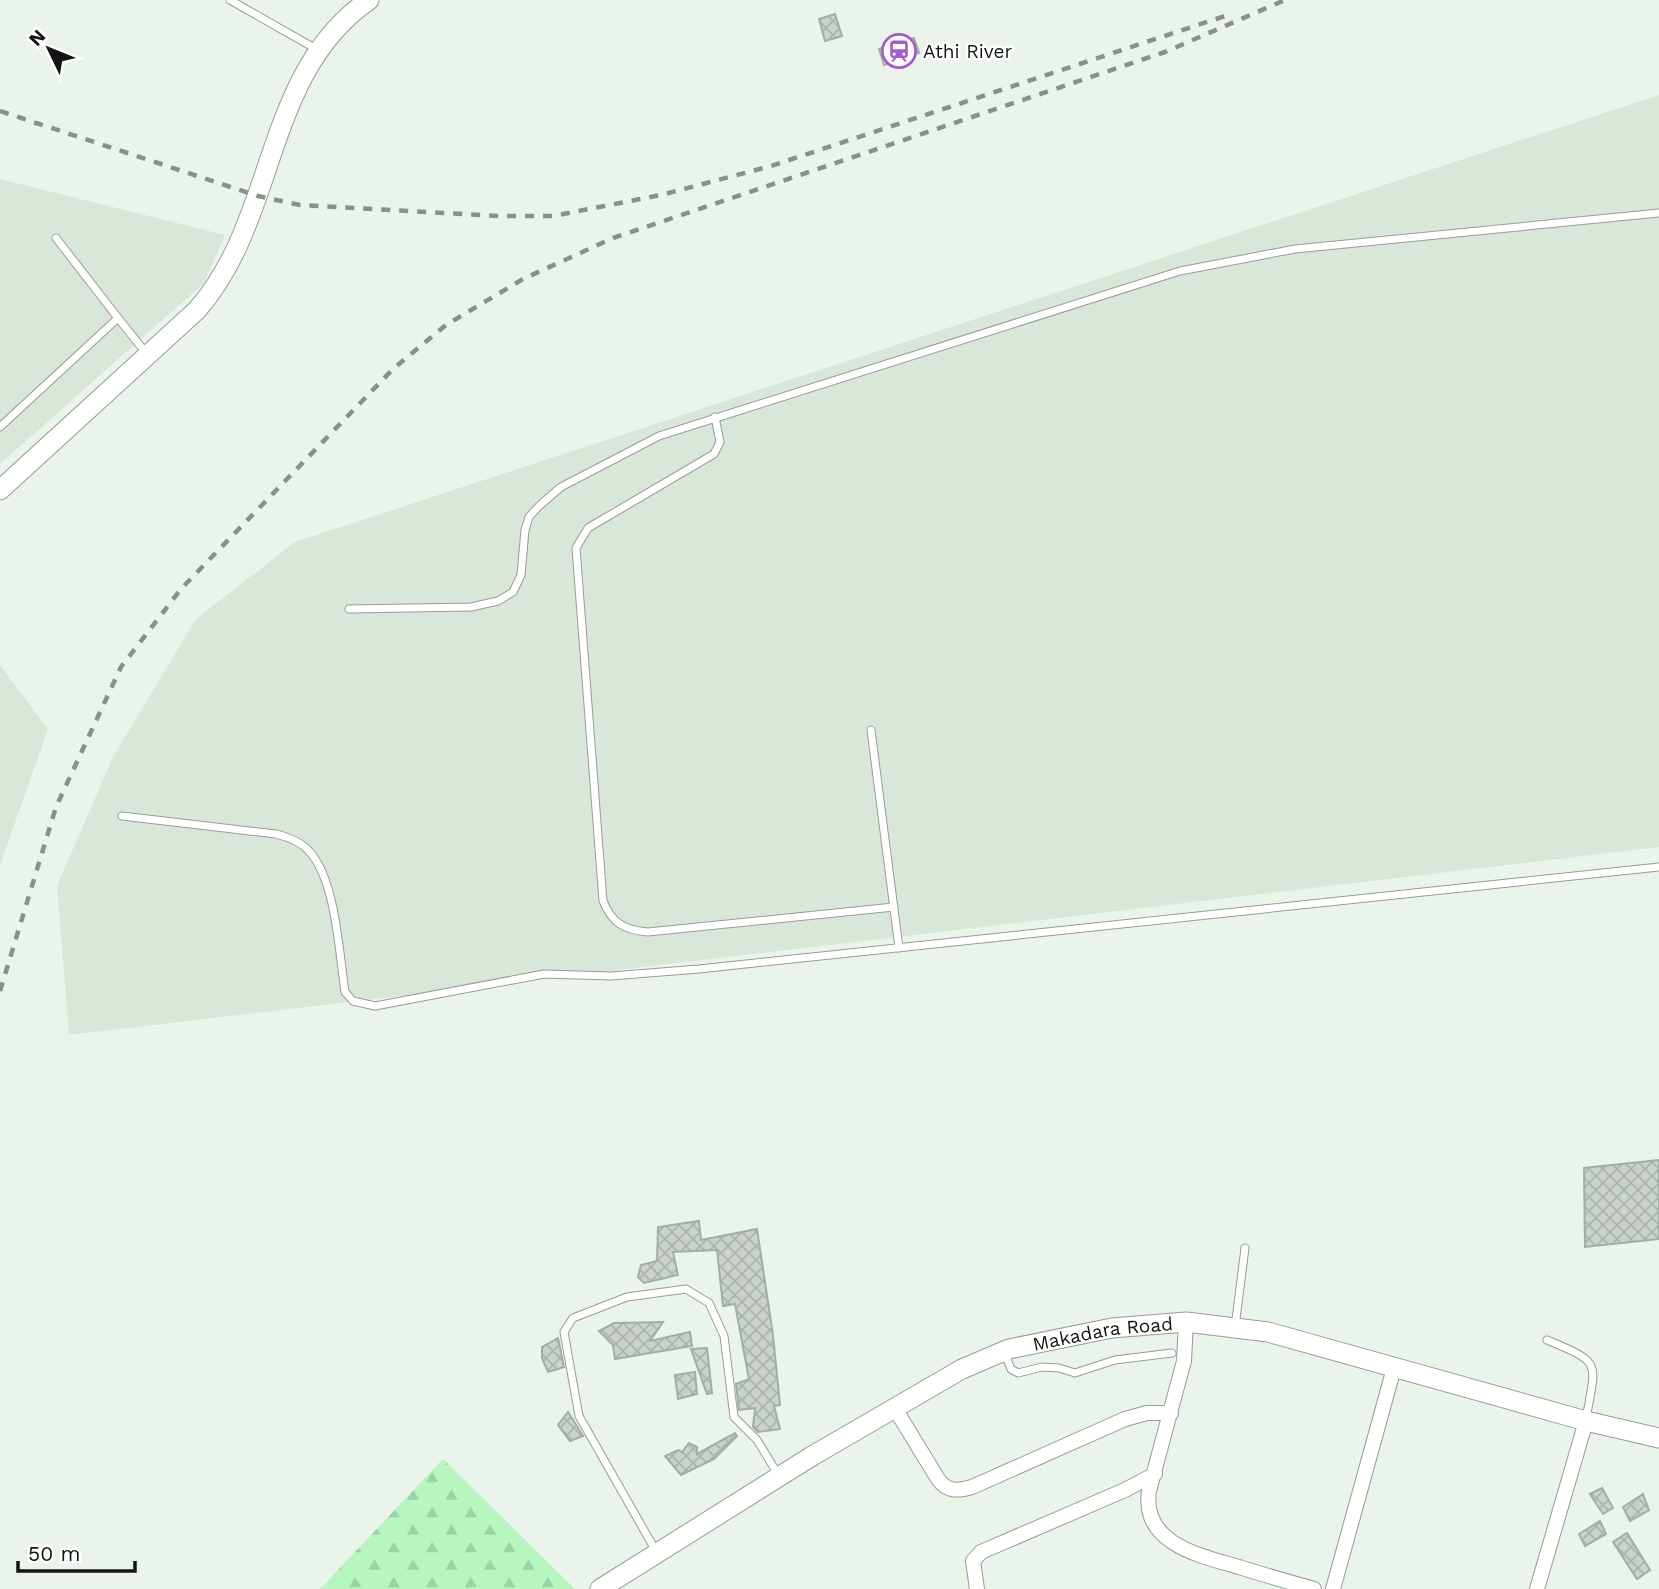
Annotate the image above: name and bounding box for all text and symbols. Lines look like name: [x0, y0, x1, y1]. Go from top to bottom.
north arrow: [14, 14, 84, 84]
text: N: [24, 25, 50, 51]
station icon: Athi River: [880, 32, 918, 70]
place label: Athi River: [923, 40, 1013, 63]
street label: Makadara Road: [1031, 1312, 1174, 1355]
scale bar: [18, 1530, 135, 1574]
text: 50 m: [28, 1541, 80, 1566]

